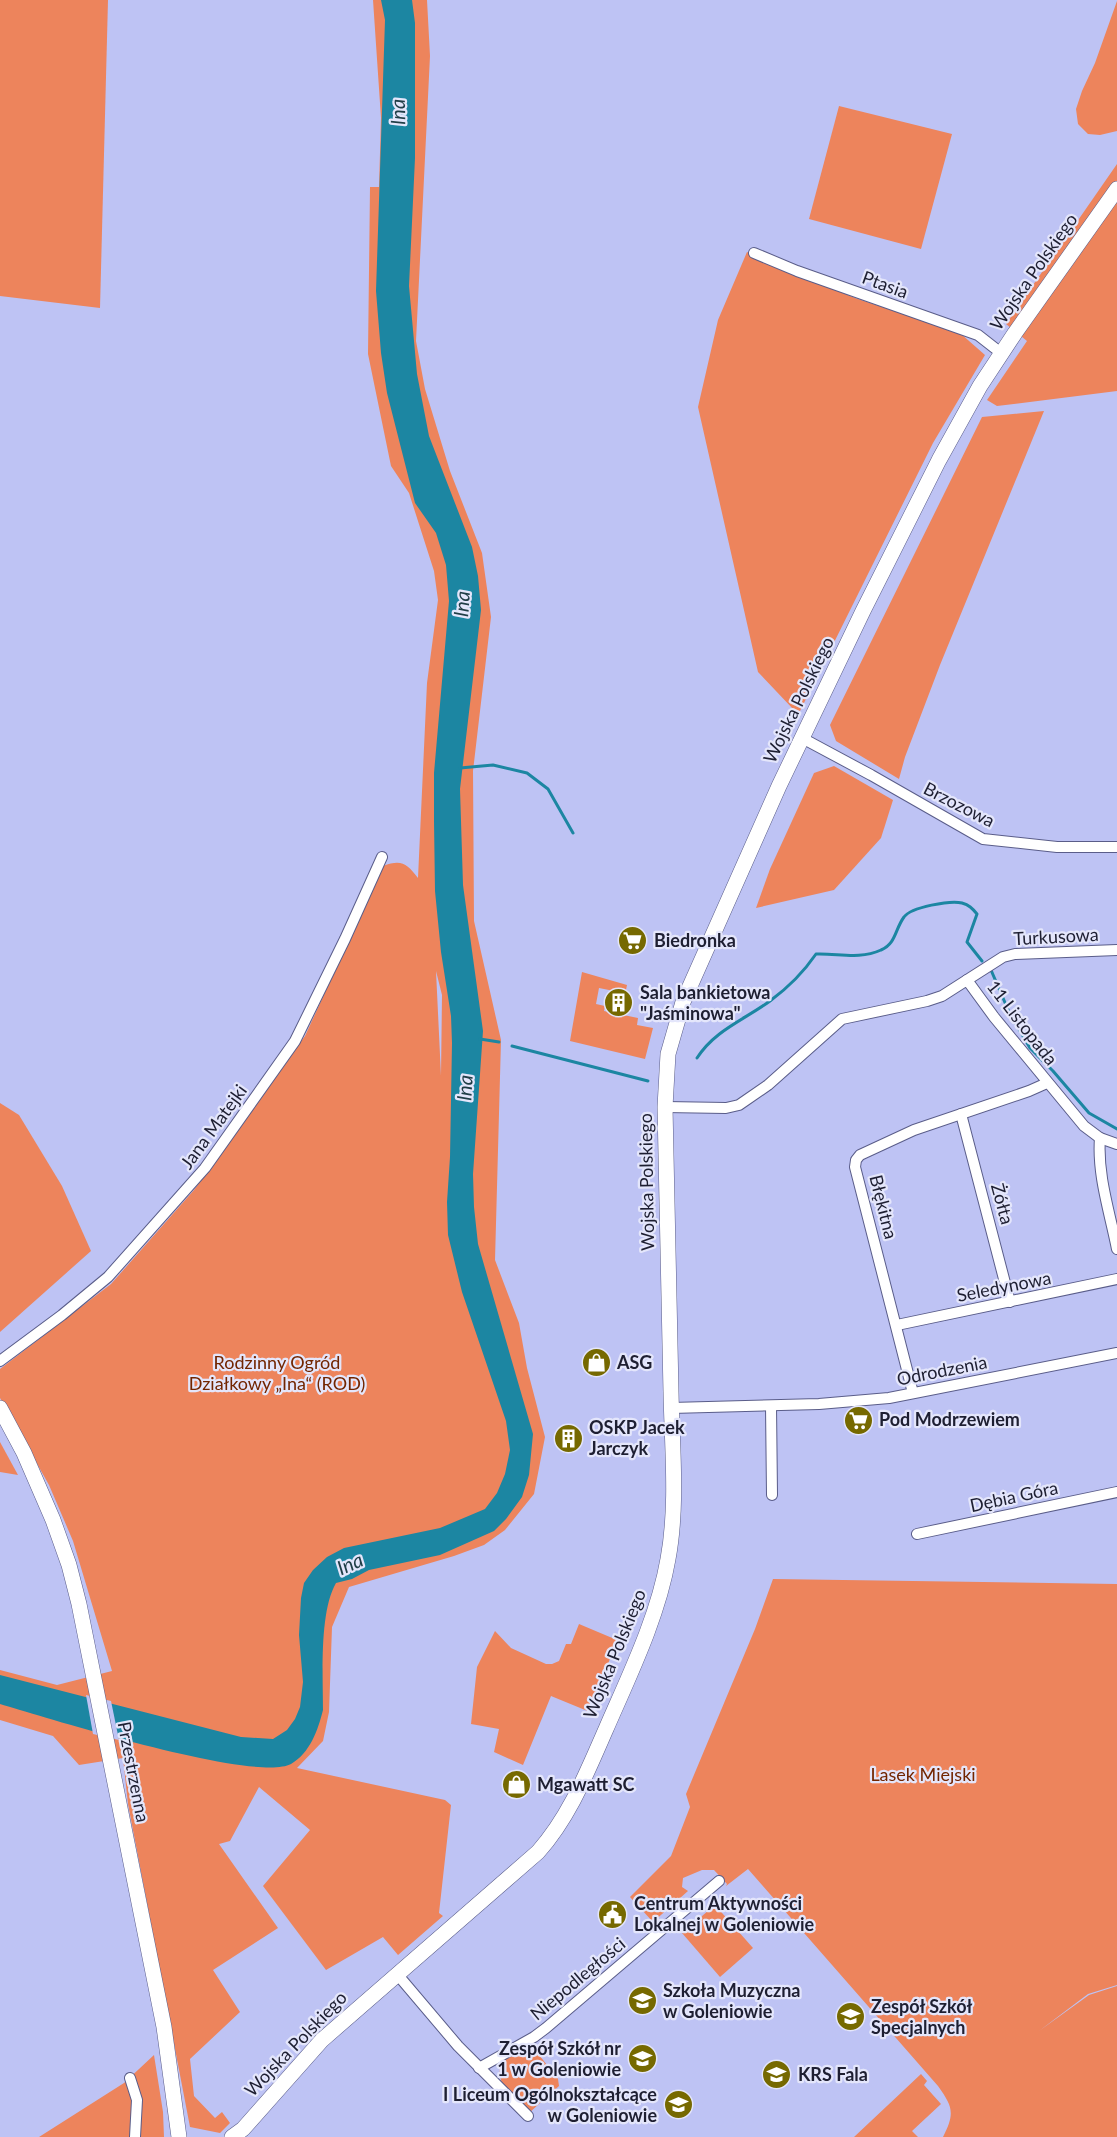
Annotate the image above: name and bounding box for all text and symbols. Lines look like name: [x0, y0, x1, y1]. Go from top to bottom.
water label: Ina: [385, 99, 409, 125]
street label: Wojska Polskiego: [985, 209, 1082, 334]
street label: Ptasia: [859, 266, 911, 302]
water label: Ina: [448, 590, 474, 618]
street label: Wojska Polskiego: [758, 633, 838, 766]
street label: Brzozowa: [920, 777, 999, 831]
street label: Turkusowa: [1013, 923, 1099, 949]
supermarket icon: Biedronka: [617, 925, 649, 957]
place label: Biedronka: [654, 929, 736, 951]
street label: 11 Listopada: [983, 976, 1063, 1069]
place label: Sala bankietowa "Jaśminowa": [640, 981, 770, 1024]
building icon: Sala bankietowa "Jaśminowa": [603, 987, 635, 1019]
water label: Ina: [451, 1074, 477, 1102]
street label: Jana Matejki: [175, 1080, 251, 1173]
street label: Wojska Polskiego: [634, 1113, 658, 1251]
street label: Błękitna: [865, 1172, 903, 1241]
street label: Żółta: [987, 1181, 1019, 1227]
street label: Seledynowa: [955, 1266, 1053, 1306]
shop icon: ASG: [580, 1347, 612, 1379]
street label: Odrodzenia: [895, 1350, 989, 1390]
park label: Rodzinny Ogród Działkowy „Ina“ (ROD): [189, 1351, 365, 1394]
place label: ASG: [616, 1351, 652, 1373]
supermarket icon: Pod Modrzewiem: [842, 1404, 874, 1436]
place label: Pod Modrzewiem: [879, 1408, 1020, 1430]
place label: OSKP Jacek Jarczyk: [589, 1416, 685, 1459]
building icon: OSKP Jacek Jarczyk: [552, 1422, 584, 1454]
street label: Dębia Góra: [968, 1476, 1060, 1516]
water label: Ina: [333, 1547, 366, 1579]
street label: Wojska Polskiego: [578, 1586, 650, 1722]
street label: Przestrzenna: [113, 1720, 155, 1824]
park label: Lasek Miejski: [870, 1763, 976, 1785]
shop icon: Mgawatt SC: [500, 1769, 532, 1801]
place label: Mgawatt SC: [537, 1773, 635, 1795]
place label: Centrum Aktywności Lokalnej w Goleniowie: [634, 1892, 815, 1935]
public building icon: Centrum Aktywności Lokalnej w Goleniowie: [597, 1898, 629, 1930]
street label: Niepodległości: [525, 1932, 629, 2024]
place label: Szkoła Muzyczna w Goleniowie: [663, 1979, 801, 2022]
school or university icon: Szkoła Muzyczna w Goleniowie: [626, 1985, 658, 2017]
street label: Wojska Polskiego: [240, 1986, 351, 2100]
place label: Zespół Szkół Specjalnych: [871, 1995, 973, 2038]
school or university icon: Zespół Szkół Specjalnych: [834, 2001, 866, 2033]
place label: Zespół Szkół nr 1 w Goleniowie: [497, 2037, 621, 2080]
school or university icon: Zespół Szkół nr 1 w Goleniowie: [626, 2043, 658, 2075]
school or university icon: KRS Fala: [761, 2059, 793, 2091]
place label: KRS Fala: [798, 2063, 868, 2085]
place label: I Liceum Ogólnokształcące w Goleniowie: [443, 2083, 657, 2126]
school or university icon: I Liceum Ogólnokształcące w Goleniowie: [662, 2089, 694, 2121]

